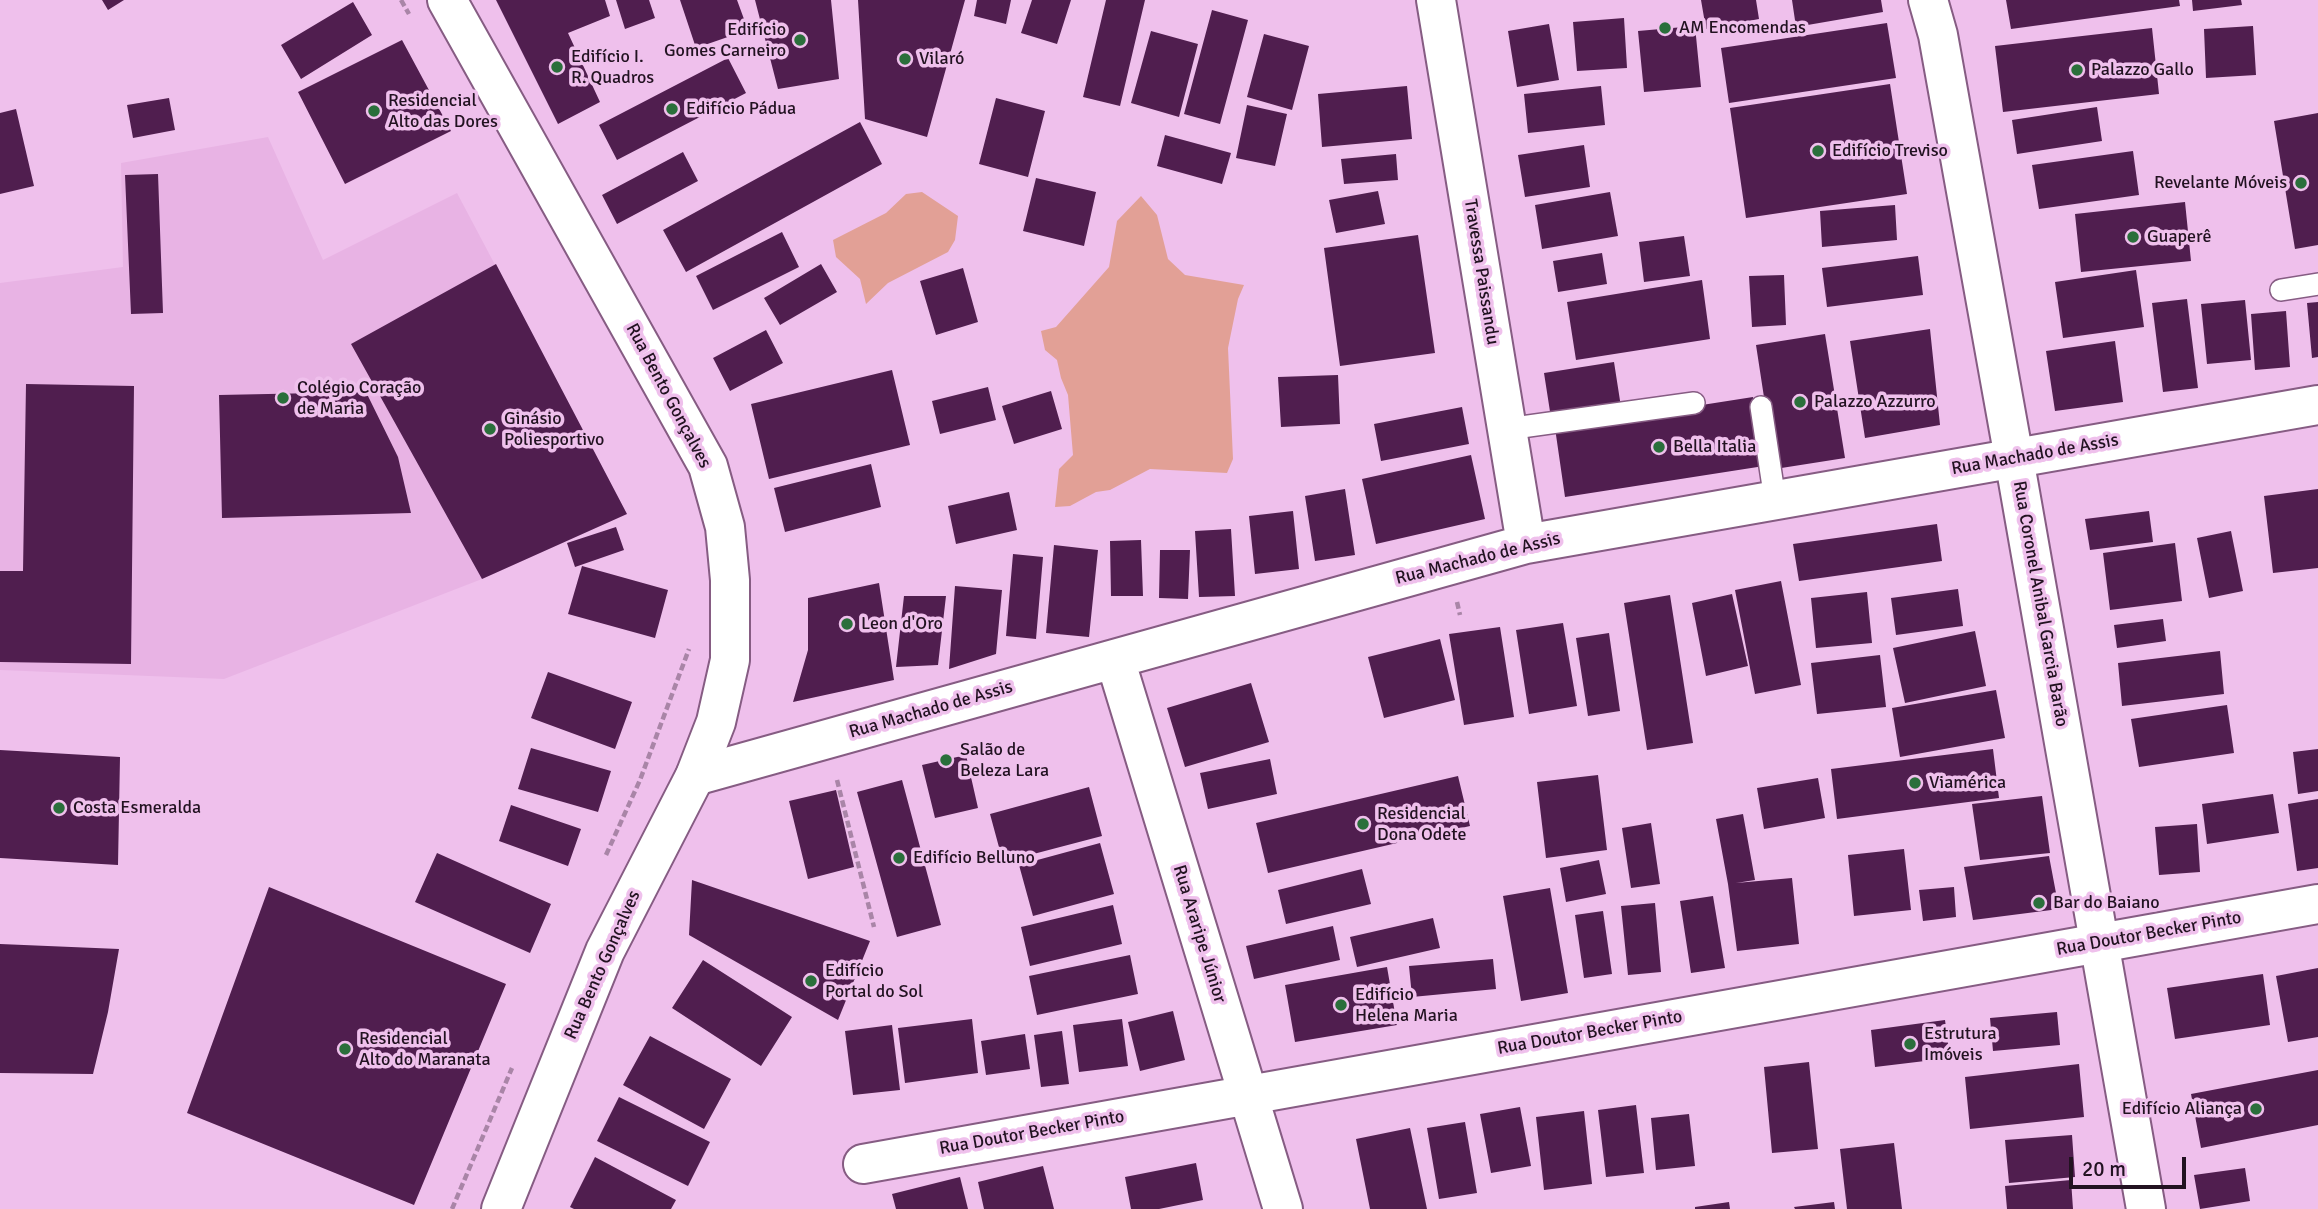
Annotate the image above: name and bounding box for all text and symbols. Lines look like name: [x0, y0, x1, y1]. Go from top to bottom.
place label: AM Encomendas: [1679, 17, 1806, 39]
place label: Edifício Gomes Carneiro: [664, 19, 786, 61]
marker: AM Encomendas: [1657, 20, 1673, 36]
marker: Edifício Gomes Carneiro: [792, 32, 808, 48]
place label: Edifício I. R. Quadros: [571, 46, 654, 88]
place label: Vilaró: [919, 48, 964, 70]
marker: Vilaró: [897, 51, 913, 67]
marker: Edifício I. R. Quadros: [549, 59, 565, 75]
place label: Palazzo Gallo: [2091, 59, 2194, 81]
marker: Palazzo Gallo: [2069, 62, 2085, 78]
place label: Residencial Alto das Dores: [388, 90, 498, 132]
place label: Edifício Pádua: [686, 98, 796, 120]
marker: Edifício Pádua: [664, 101, 680, 117]
marker: Residencial Alto das Dores: [366, 103, 382, 119]
place label: Edifício Treviso: [1832, 140, 1948, 162]
marker: Edifício Treviso: [1810, 143, 1826, 159]
place label: Revelante Móveis: [2154, 172, 2287, 194]
marker: Revelante Móveis: [2293, 175, 2309, 191]
street label: Travessa Paissandu: [1459, 198, 1503, 346]
place label: Guaperê: [2147, 226, 2211, 248]
marker: Guaperê: [2125, 229, 2141, 245]
street label: Rua Bento Gonçalves: [621, 320, 715, 472]
place label: Colégio Coração de Maria: [297, 377, 421, 420]
marker: Colégio Coração de Maria: [275, 390, 291, 406]
place label: Palazzo Azzurro: [1814, 391, 1936, 413]
marker: Palazzo Azzurro: [1792, 394, 1808, 410]
place label: Ginásio Poliesportivo: [504, 408, 604, 450]
marker: Ginásio Poliesportivo: [482, 421, 498, 437]
street label: Rua Machado de Assis: [1950, 430, 2120, 480]
place label: Bella Italia: [1673, 436, 1756, 458]
marker: Bella Italia: [1651, 439, 1667, 455]
street label: Rua Coronel Anibal Garcia Barão: [2008, 479, 2072, 729]
street label: Rua Machado de Assis: [1393, 528, 1563, 590]
place label: Leon d'Oro: [861, 613, 943, 635]
marker: Leon d'Oro: [839, 616, 855, 632]
street label: Rua Machado de Assis: [847, 676, 1015, 744]
place label: Salão de Beleza Lara: [960, 739, 1049, 782]
marker: Salão de Beleza Lara: [938, 752, 954, 768]
place label: Viamérica: [1929, 772, 2006, 794]
marker: Viamérica: [1907, 775, 1923, 791]
place label: Costa Esmeralda: [73, 797, 201, 819]
marker: Costa Esmeralda: [51, 800, 67, 816]
place label: Residencial Dona Odete: [1377, 803, 1466, 846]
marker: Residencial Dona Odete: [1355, 816, 1371, 832]
place label: Edifício Belluno: [913, 847, 1035, 869]
marker: Edifício Belluno: [891, 850, 907, 866]
street label: Rua Araripe Júnior: [1168, 863, 1230, 1005]
street label: Rua Bento Gonçalves: [560, 887, 646, 1043]
place label: Bar do Baiano: [2053, 892, 2160, 914]
marker: Bar do Baiano: [2031, 895, 2047, 911]
street label: Rua Doutor Becker Pinto: [2055, 907, 2243, 961]
place label: Edifício Portal do Sol: [825, 960, 923, 1002]
marker: Edifício Portal do Sol: [803, 973, 819, 989]
place label: Edifício Helena Maria: [1355, 984, 1458, 1026]
marker: Edifício Helena Maria: [1333, 997, 1349, 1013]
street label: Rua Doutor Becker Pinto: [1496, 1006, 1684, 1060]
place label: Estrutura Imóveis: [1924, 1023, 1997, 1066]
place label: Residencial Alto do Maranata: [359, 1028, 491, 1070]
marker: Estrutura Imóveis: [1902, 1036, 1918, 1052]
marker: Residencial Alto do Maranata: [337, 1041, 353, 1057]
place label: Edifício Aliança: [2122, 1098, 2242, 1120]
marker: Edifício Aliança: [2248, 1101, 2264, 1117]
street label: Rua Doutor Becker Pinto: [938, 1106, 1126, 1160]
scale bar: [2073, 1142, 2190, 1186]
text: 20 m: [2082, 1156, 2126, 1182]

